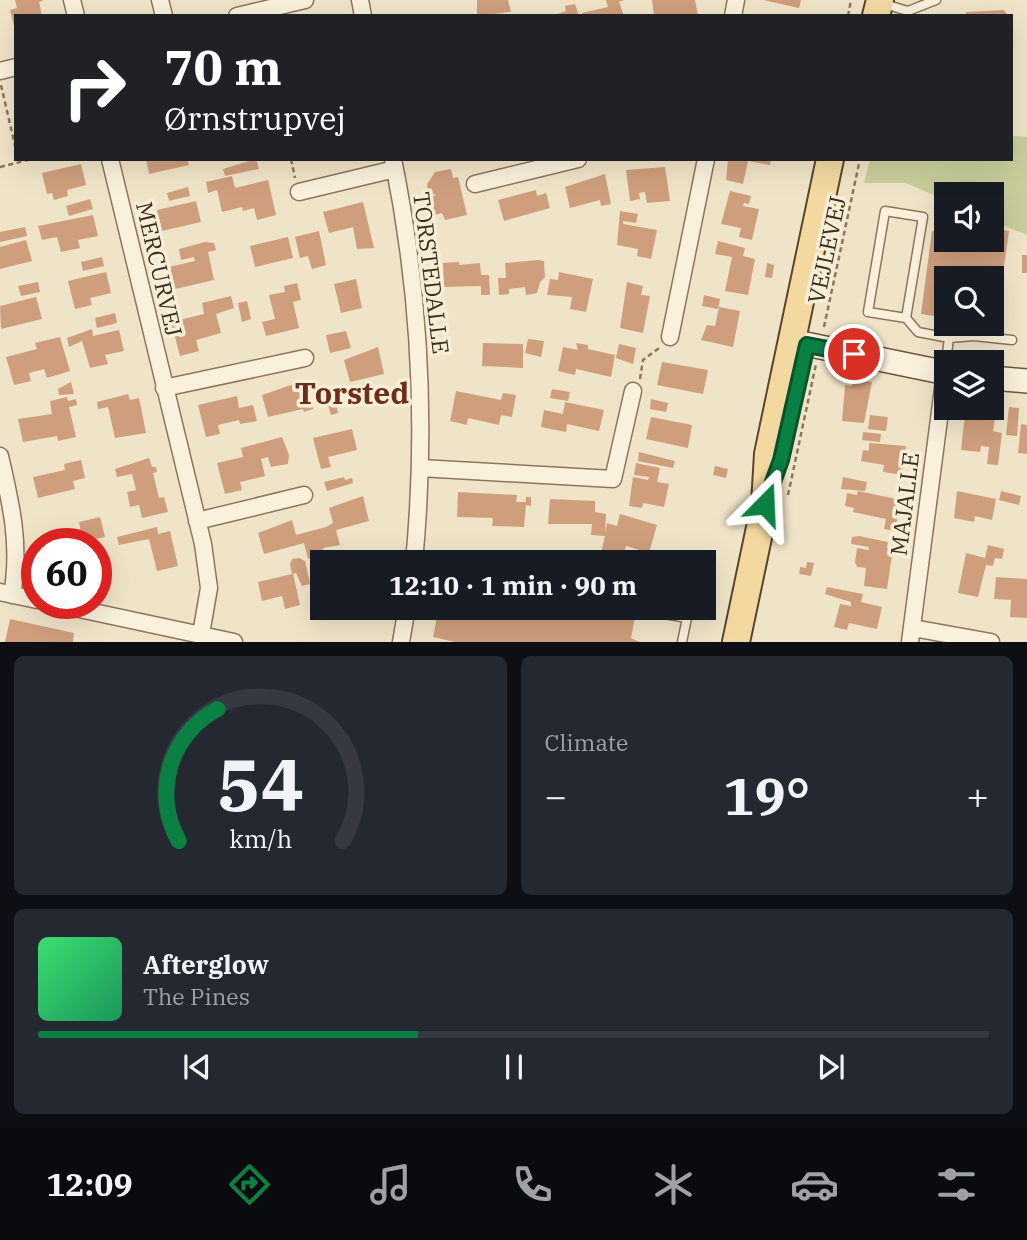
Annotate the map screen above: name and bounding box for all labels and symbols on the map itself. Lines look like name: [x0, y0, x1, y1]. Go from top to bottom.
street label: TORSTEDALLE: [407, 190, 457, 356]
street label: VEJLEVEJ: [800, 193, 852, 306]
street label: MERCURVEJ: [130, 199, 190, 339]
pin: [824, 324, 884, 384]
district label: Torsted: [295, 373, 409, 412]
street label: MAJALLE: [883, 450, 925, 557]
position arrow: [728, 467, 802, 541]
speed limit sign: 60: [21, 528, 112, 619]

